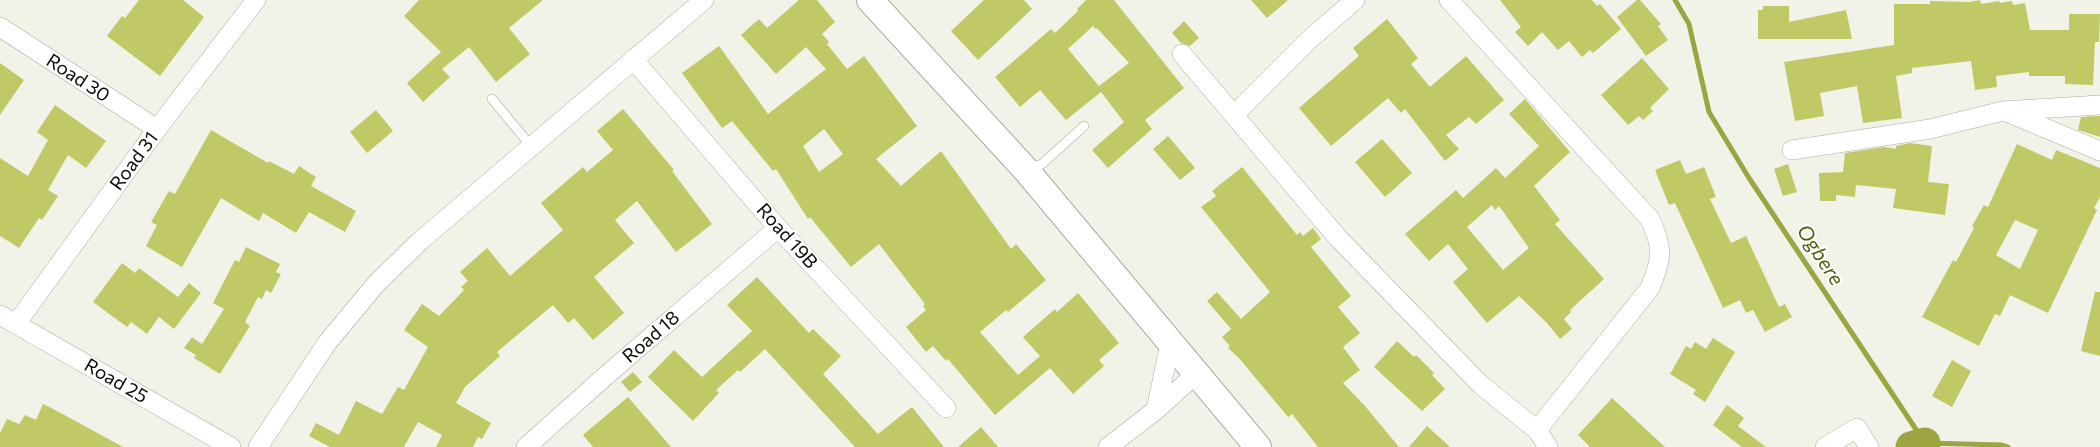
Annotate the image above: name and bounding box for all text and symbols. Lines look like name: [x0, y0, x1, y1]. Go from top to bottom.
street label: Road 30: [42, 49, 114, 107]
street label: Road 31: [105, 127, 163, 195]
street label: Road 19B: [752, 199, 822, 273]
water label: Ogbere: [1791, 220, 1849, 290]
street label: Road 18: [618, 306, 684, 368]
street label: Road 25: [80, 354, 152, 408]

